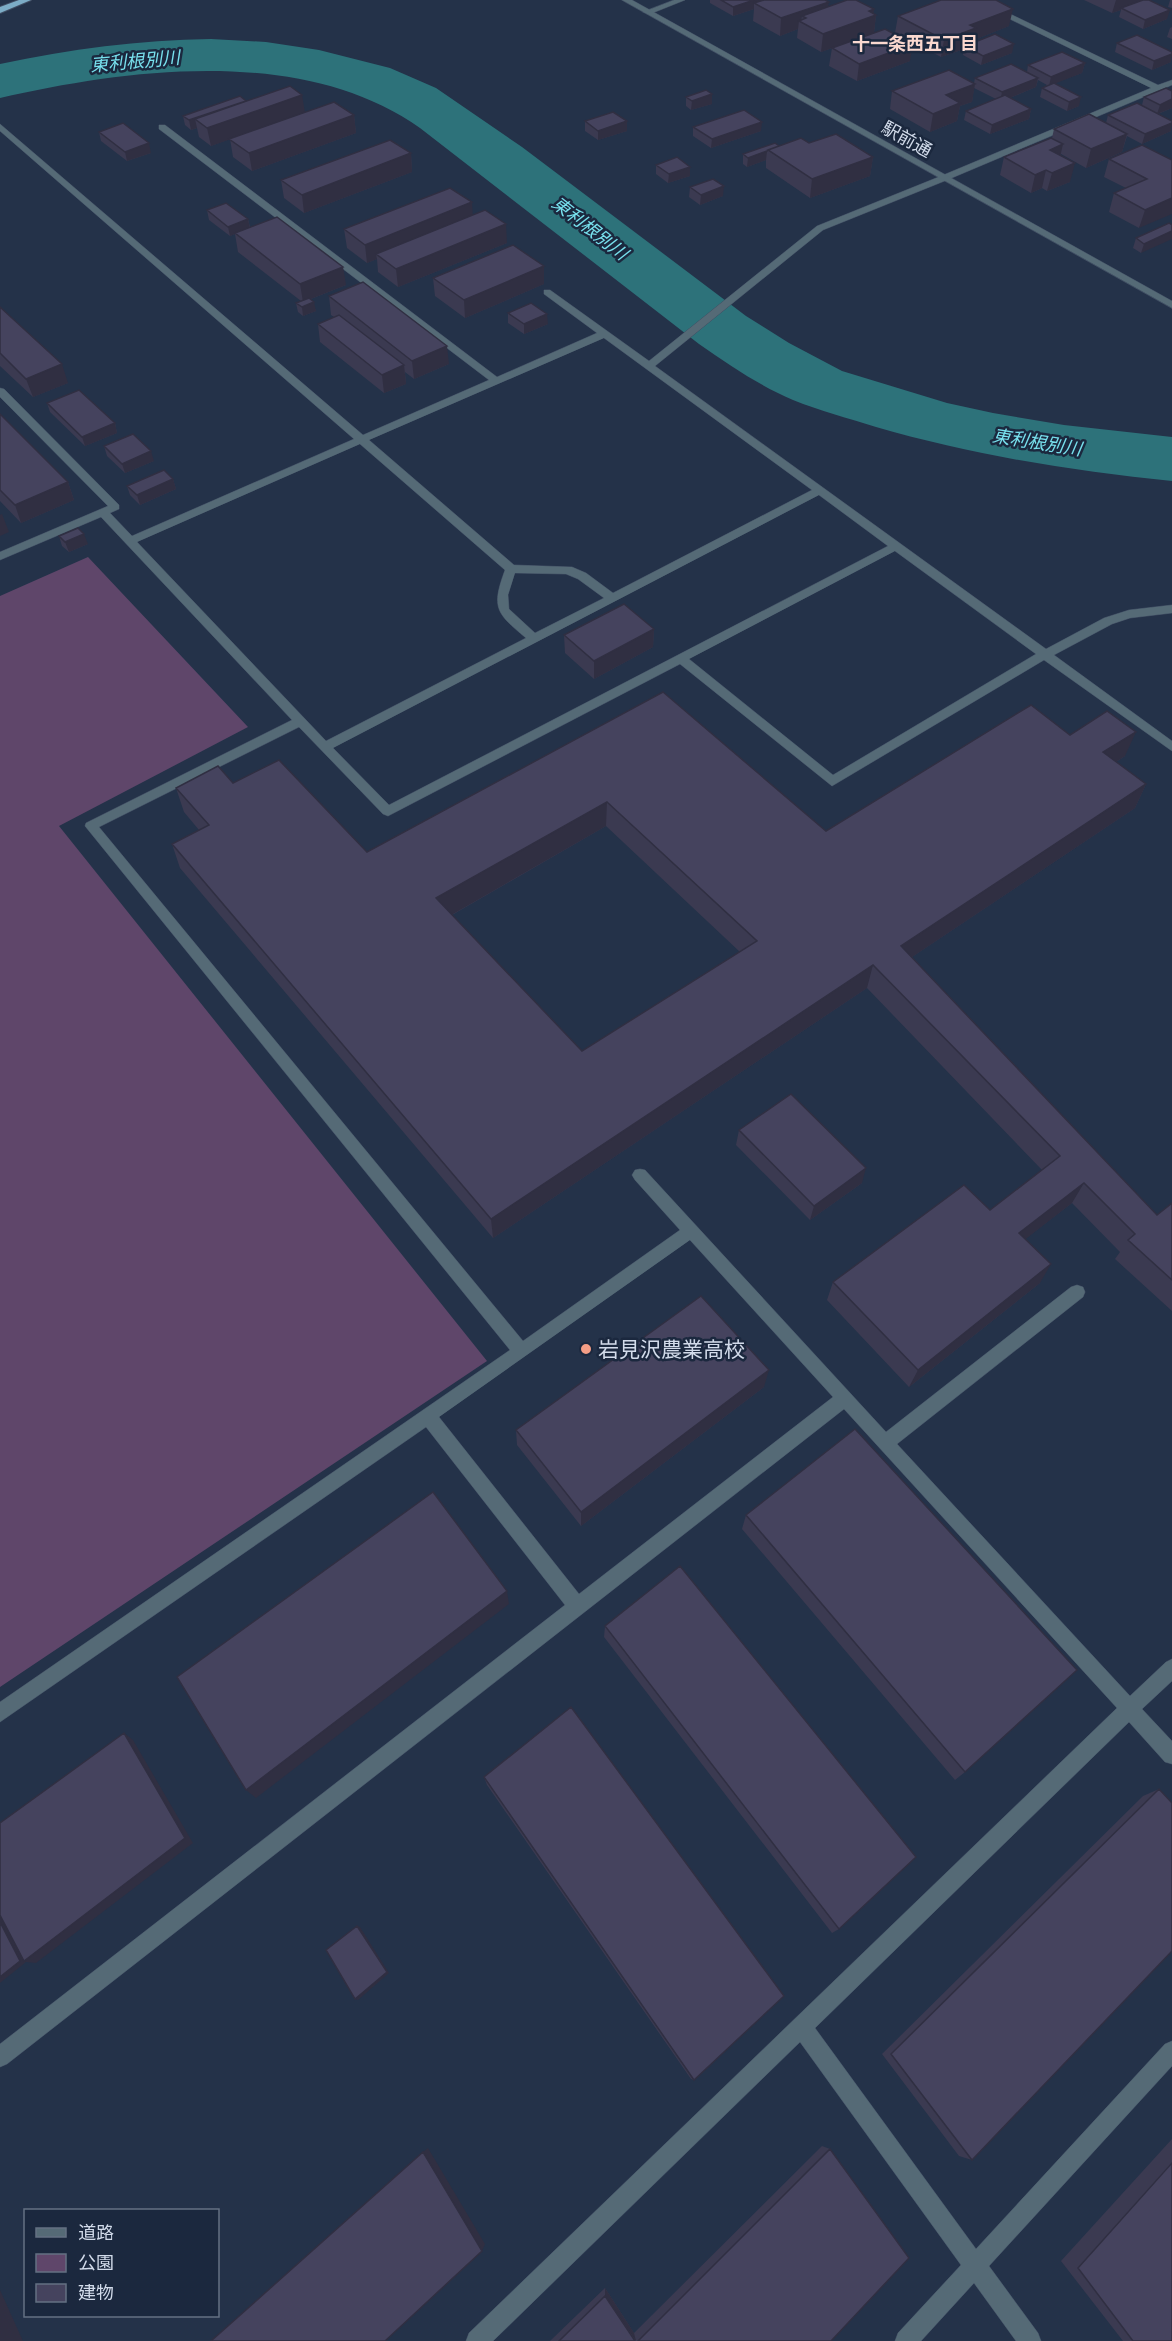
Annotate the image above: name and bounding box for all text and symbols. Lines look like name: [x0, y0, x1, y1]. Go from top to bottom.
district label: 十一条西五丁目: [852, 32, 978, 55]
water label: 東利根別川: [89, 45, 183, 76]
street label: 駅前通: [878, 116, 936, 162]
water label: 東利根別川: [547, 191, 634, 266]
water label: 東利根別川: [991, 424, 1085, 461]
place label: 岩見沢農業高校: [598, 1336, 745, 1362]
marker: 岩見沢農業高校: [579, 1342, 593, 1356]
legend: [24, 2209, 219, 2317]
text: 道路: [78, 2221, 114, 2244]
text: 公園: [78, 2251, 114, 2274]
text: 建物: [78, 2281, 114, 2304]

